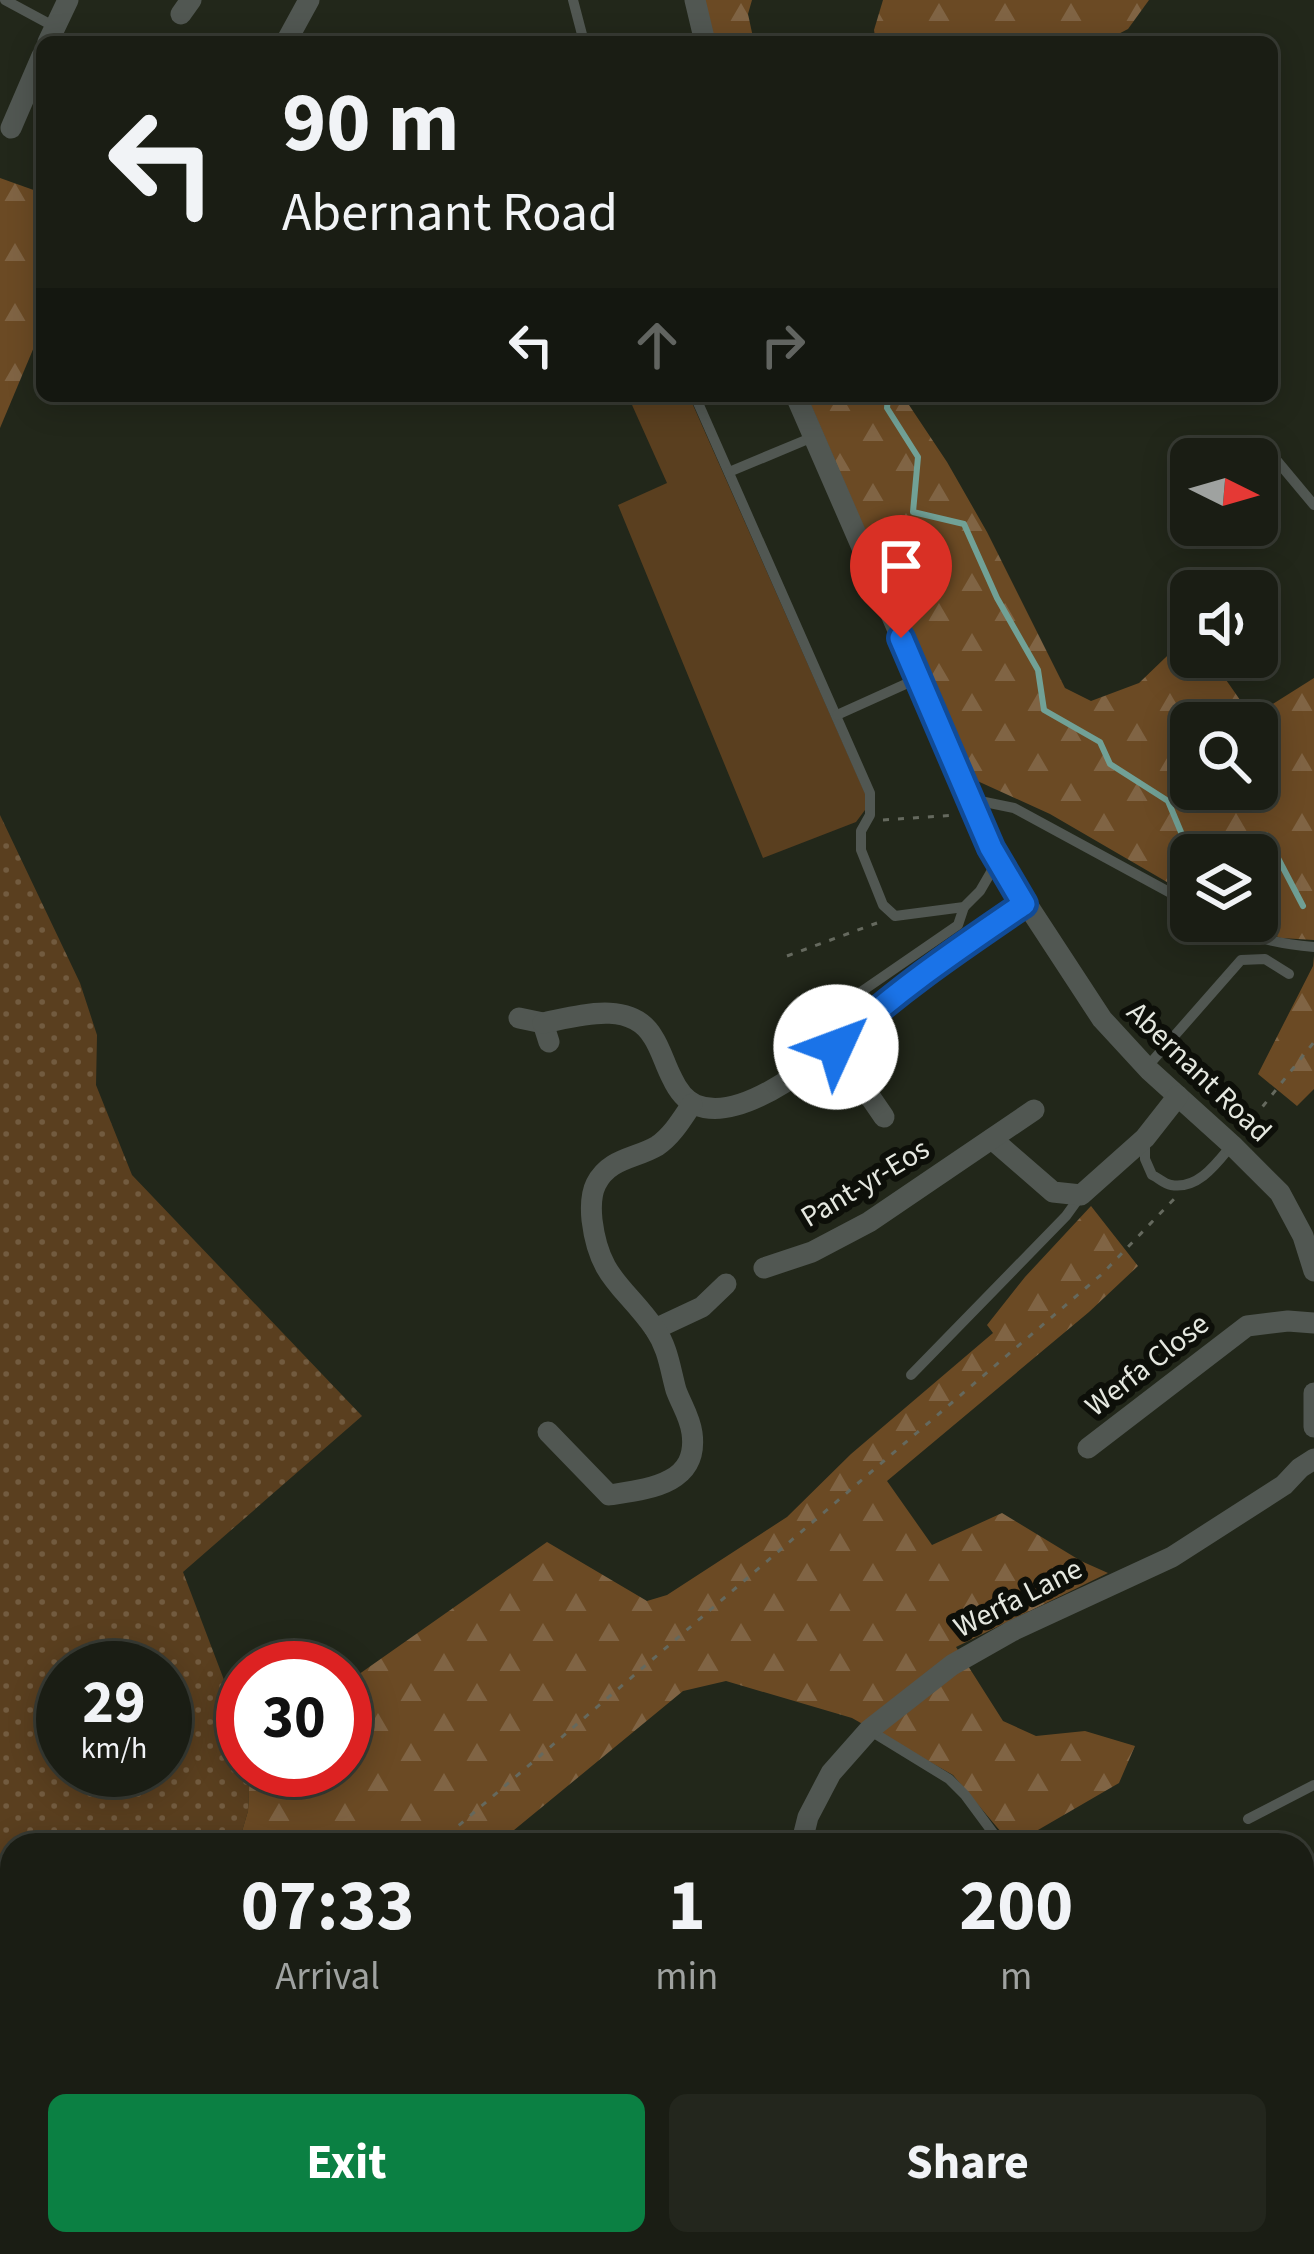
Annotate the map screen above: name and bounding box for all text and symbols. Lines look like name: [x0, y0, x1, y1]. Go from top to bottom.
text: 90 m: [282, 64, 460, 184]
icon: left: [84, 84, 240, 240]
text: Abernant Road: [282, 175, 618, 252]
icon: left: [498, 312, 564, 378]
icon: ahead: [624, 312, 690, 378]
icon: right: [750, 312, 816, 378]
north arrow: [1170, 438, 1278, 546]
map controls: [1170, 438, 1278, 942]
pin: [850, 515, 952, 638]
icon: arrive: [868, 533, 934, 599]
button: sound: [1170, 570, 1278, 678]
button: search: [1170, 702, 1278, 810]
button: layers: [1170, 834, 1278, 942]
position arrow: [773, 984, 899, 1110]
street label: Abernant Road: [1117, 992, 1281, 1152]
street label: Pant-yr-Eos: [793, 1128, 937, 1238]
street label: Werfa Close: [1076, 1303, 1218, 1427]
street label: Werfa Lane: [946, 1547, 1090, 1649]
speed limit sign: 30: [216, 1641, 372, 1797]
text: 29: [82, 1661, 146, 1746]
text: km/h: [81, 1727, 147, 1770]
text: 07:33: [241, 1855, 414, 1958]
text: 1: [668, 1855, 706, 1958]
text: 200: [959, 1855, 1073, 1958]
text: Arrival: [275, 1949, 380, 2005]
text: min: [655, 1949, 718, 2005]
text: m: [1000, 1949, 1032, 2005]
button: Exit: [48, 2094, 645, 2232]
button: Share: [669, 2094, 1266, 2232]

